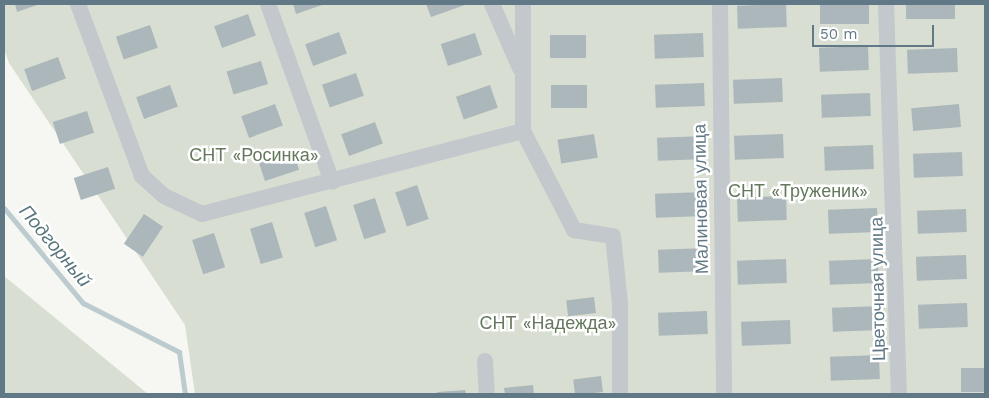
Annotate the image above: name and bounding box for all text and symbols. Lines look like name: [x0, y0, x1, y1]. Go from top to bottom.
scale bar: [814, 15, 936, 47]
text: 50 m: [820, 25, 857, 43]
street label: Малиновая улица: [689, 124, 713, 274]
park label: СНТ «Росинка»: [189, 144, 319, 166]
park label: СНТ «Труженик»: [728, 180, 868, 202]
water label: Подгорный: [14, 200, 96, 292]
street label: Цветочная улица: [866, 217, 890, 361]
park label: СНТ «Надежда»: [480, 312, 616, 334]

